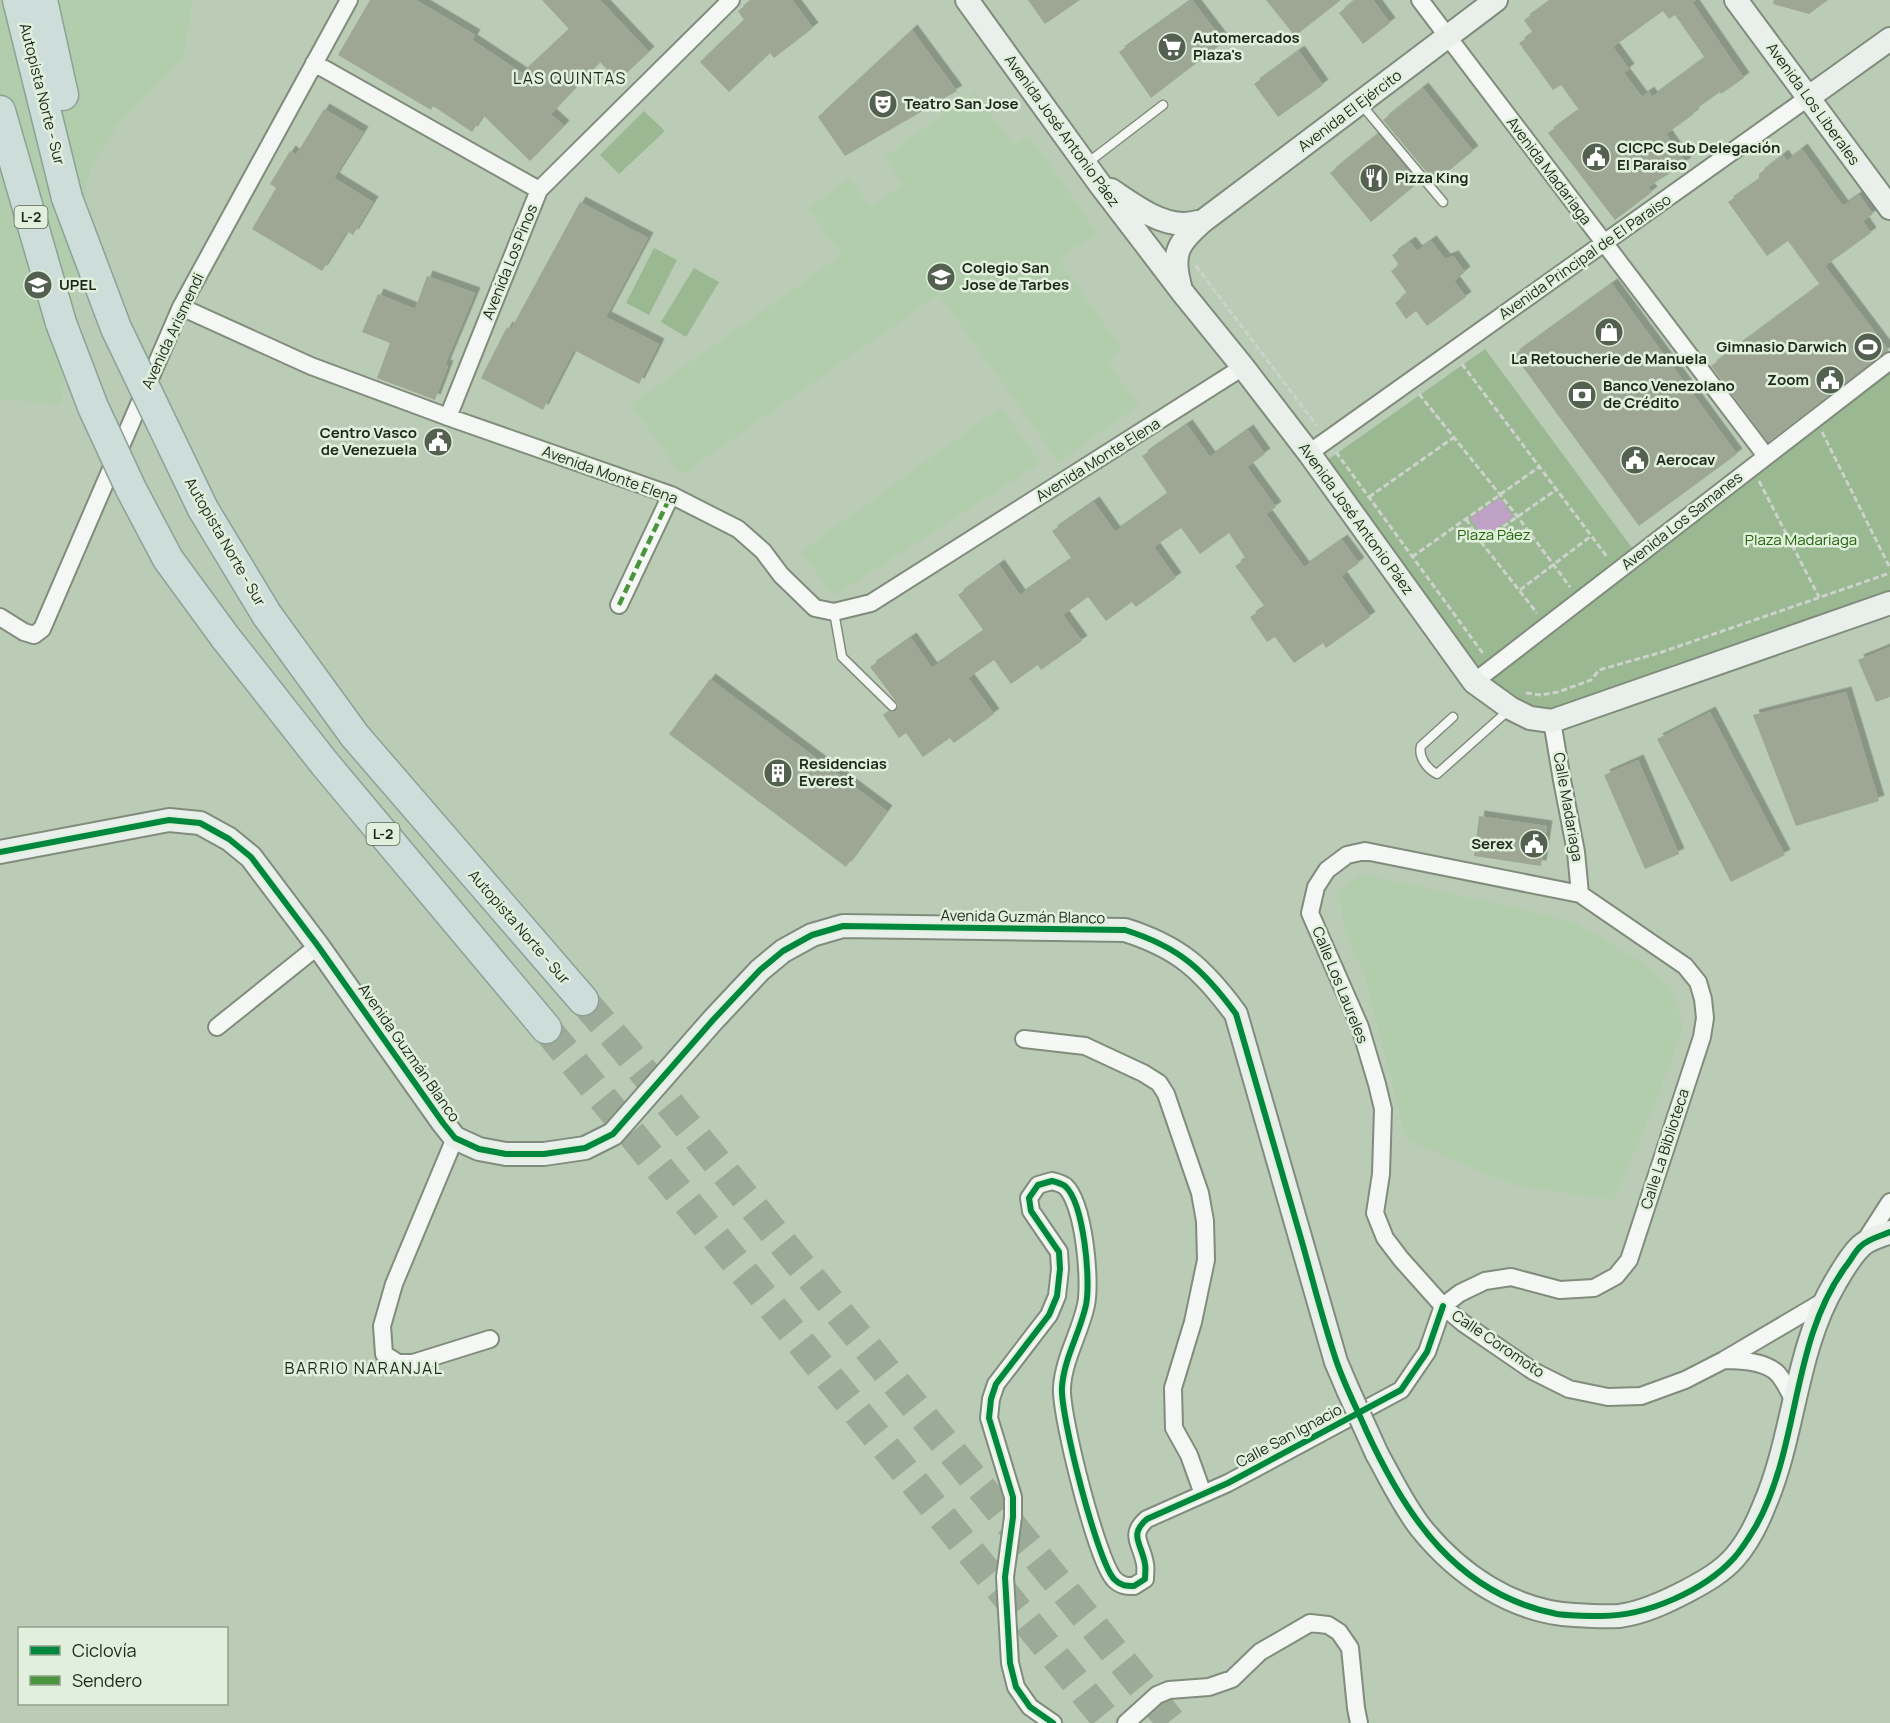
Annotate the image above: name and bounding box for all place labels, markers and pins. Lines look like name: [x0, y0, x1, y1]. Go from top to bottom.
place label: Automercados Plaza's: [1193, 27, 1300, 65]
supermarket icon: Automercados Plaza's: [1156, 31, 1188, 63]
theatre icon: Teatro San Jose: [867, 88, 899, 120]
place label: Teatro San Jose: [904, 93, 1019, 114]
place label: CICPC Sub Delegación El Paraiso: [1617, 137, 1780, 175]
public building icon: CICPC Sub Delegación El Paraiso: [1580, 141, 1612, 173]
restaurant icon: Pizza King: [1358, 162, 1390, 194]
place label: Pizza King: [1395, 167, 1469, 188]
place label: Colegio San Jose de Tarbes: [962, 257, 1069, 295]
school or university icon: Colegio San Jose de Tarbes: [925, 261, 957, 293]
school or university icon: UPEL: [22, 269, 54, 301]
place label: UPEL: [59, 274, 96, 295]
shop icon: La Retoucherie de Manuela: [1593, 316, 1625, 348]
sports icon: Gimnasio Darwich: [1852, 331, 1884, 363]
place label: Gimnasio Darwich: [1716, 336, 1847, 357]
place label: La Retoucherie de Manuela: [1511, 348, 1707, 369]
public building icon: Zoom: [1814, 364, 1846, 396]
place label: Zoom: [1767, 369, 1809, 390]
place label: Banco Venezolano de Crédito: [1603, 375, 1735, 413]
bank icon: Banco Venezolano de Crédito: [1566, 379, 1598, 411]
place label: Centro Vasco de Venezuela: [320, 422, 417, 460]
public building icon: Centro Vasco de Venezuela: [422, 426, 454, 458]
public building icon: Aerocav: [1619, 444, 1651, 476]
place label: Aerocav: [1656, 449, 1715, 470]
place label: Residencias Everest: [799, 753, 887, 791]
building icon: Residencias Everest: [762, 757, 794, 789]
public building icon: Serex: [1518, 828, 1550, 860]
place label: Serex: [1471, 833, 1514, 854]

